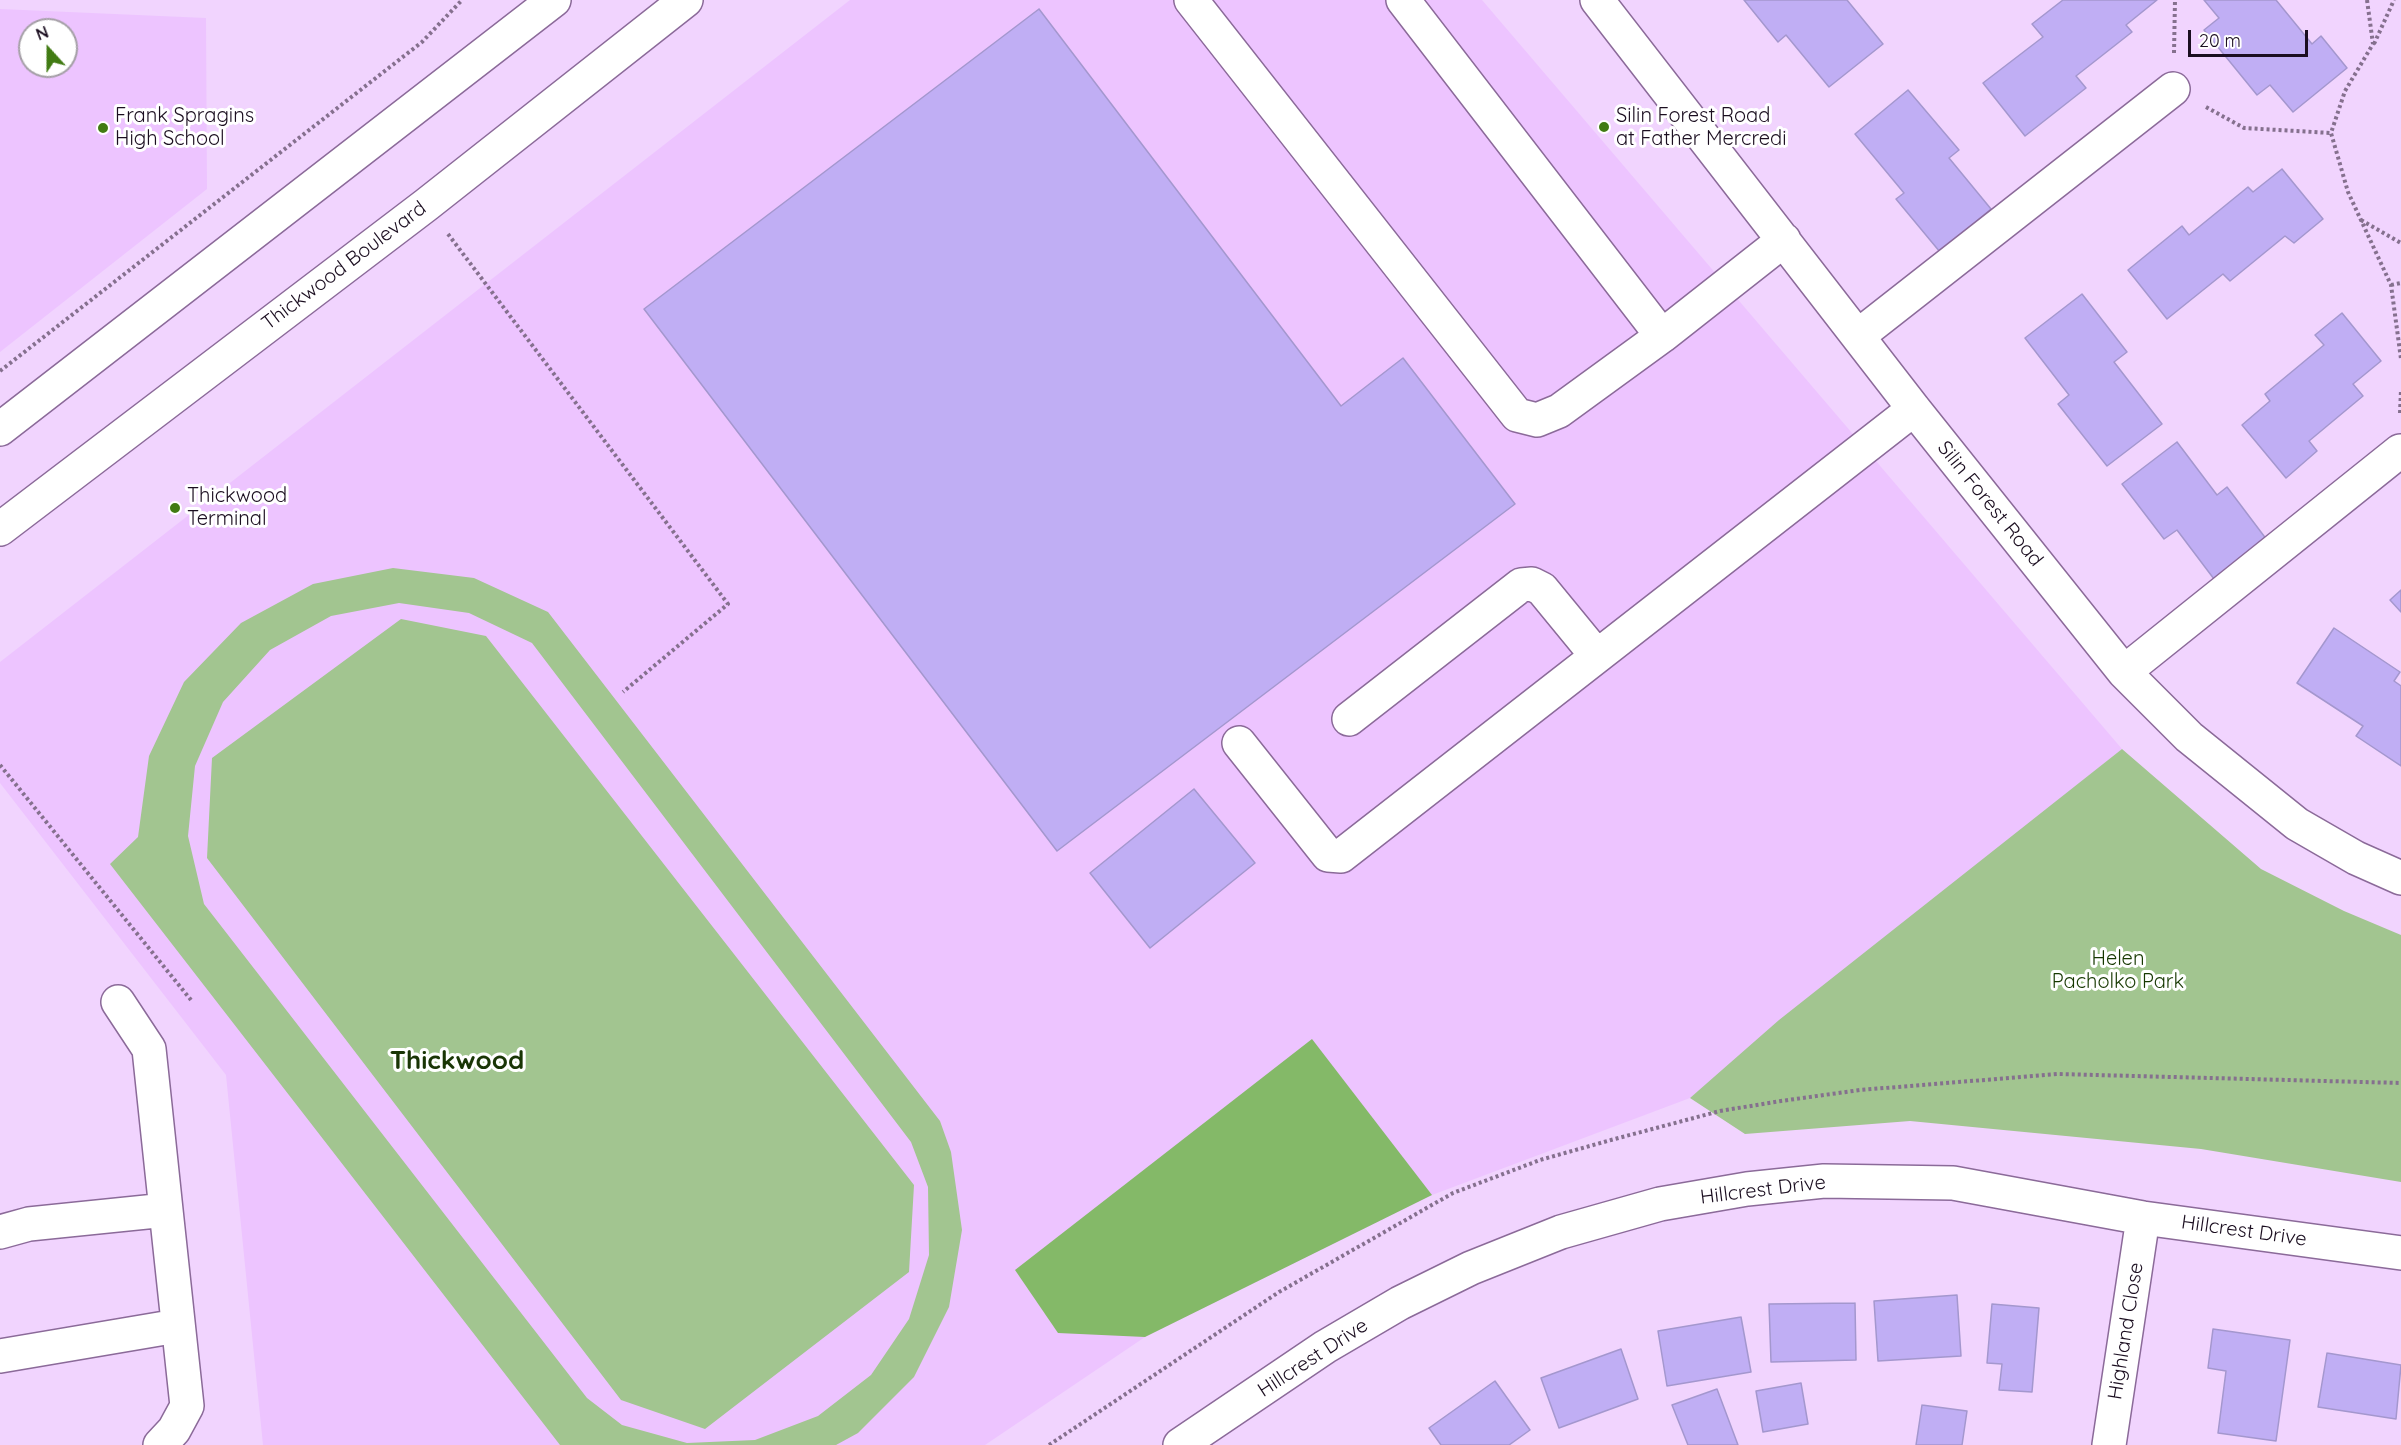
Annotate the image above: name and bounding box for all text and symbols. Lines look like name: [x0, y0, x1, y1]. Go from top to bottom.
north arrow: [18, 18, 78, 78]
scale bar: [2191, 18, 2311, 56]
text: N: [33, 22, 51, 45]
text: 20 m: [2199, 29, 2241, 52]
place label: Frank Spragins High School: [115, 104, 254, 151]
place label: Silin Forest Road at Father Mercredi: [1616, 104, 1786, 151]
marker: Silin Forest Road at Father Mercredi: [1597, 120, 1611, 134]
marker: Frank Spragins High School: [96, 121, 110, 135]
street label: Thickwood Boulevard: [257, 196, 431, 336]
street label: Silin Forest Road: [1932, 436, 2048, 572]
place label: Thickwood Terminal: [187, 484, 287, 531]
marker: Thickwood Terminal: [168, 501, 182, 515]
park label: Helen Pacholko Park: [2052, 947, 2184, 994]
district label: Thickwood: [390, 1045, 524, 1077]
street label: Hillcrest Drive: [1699, 1170, 1827, 1210]
street label: Hillcrest Drive: [2180, 1210, 2308, 1252]
street label: Highland Close: [2103, 1261, 2149, 1401]
street label: Hillcrest Drive: [1253, 1314, 1373, 1402]

